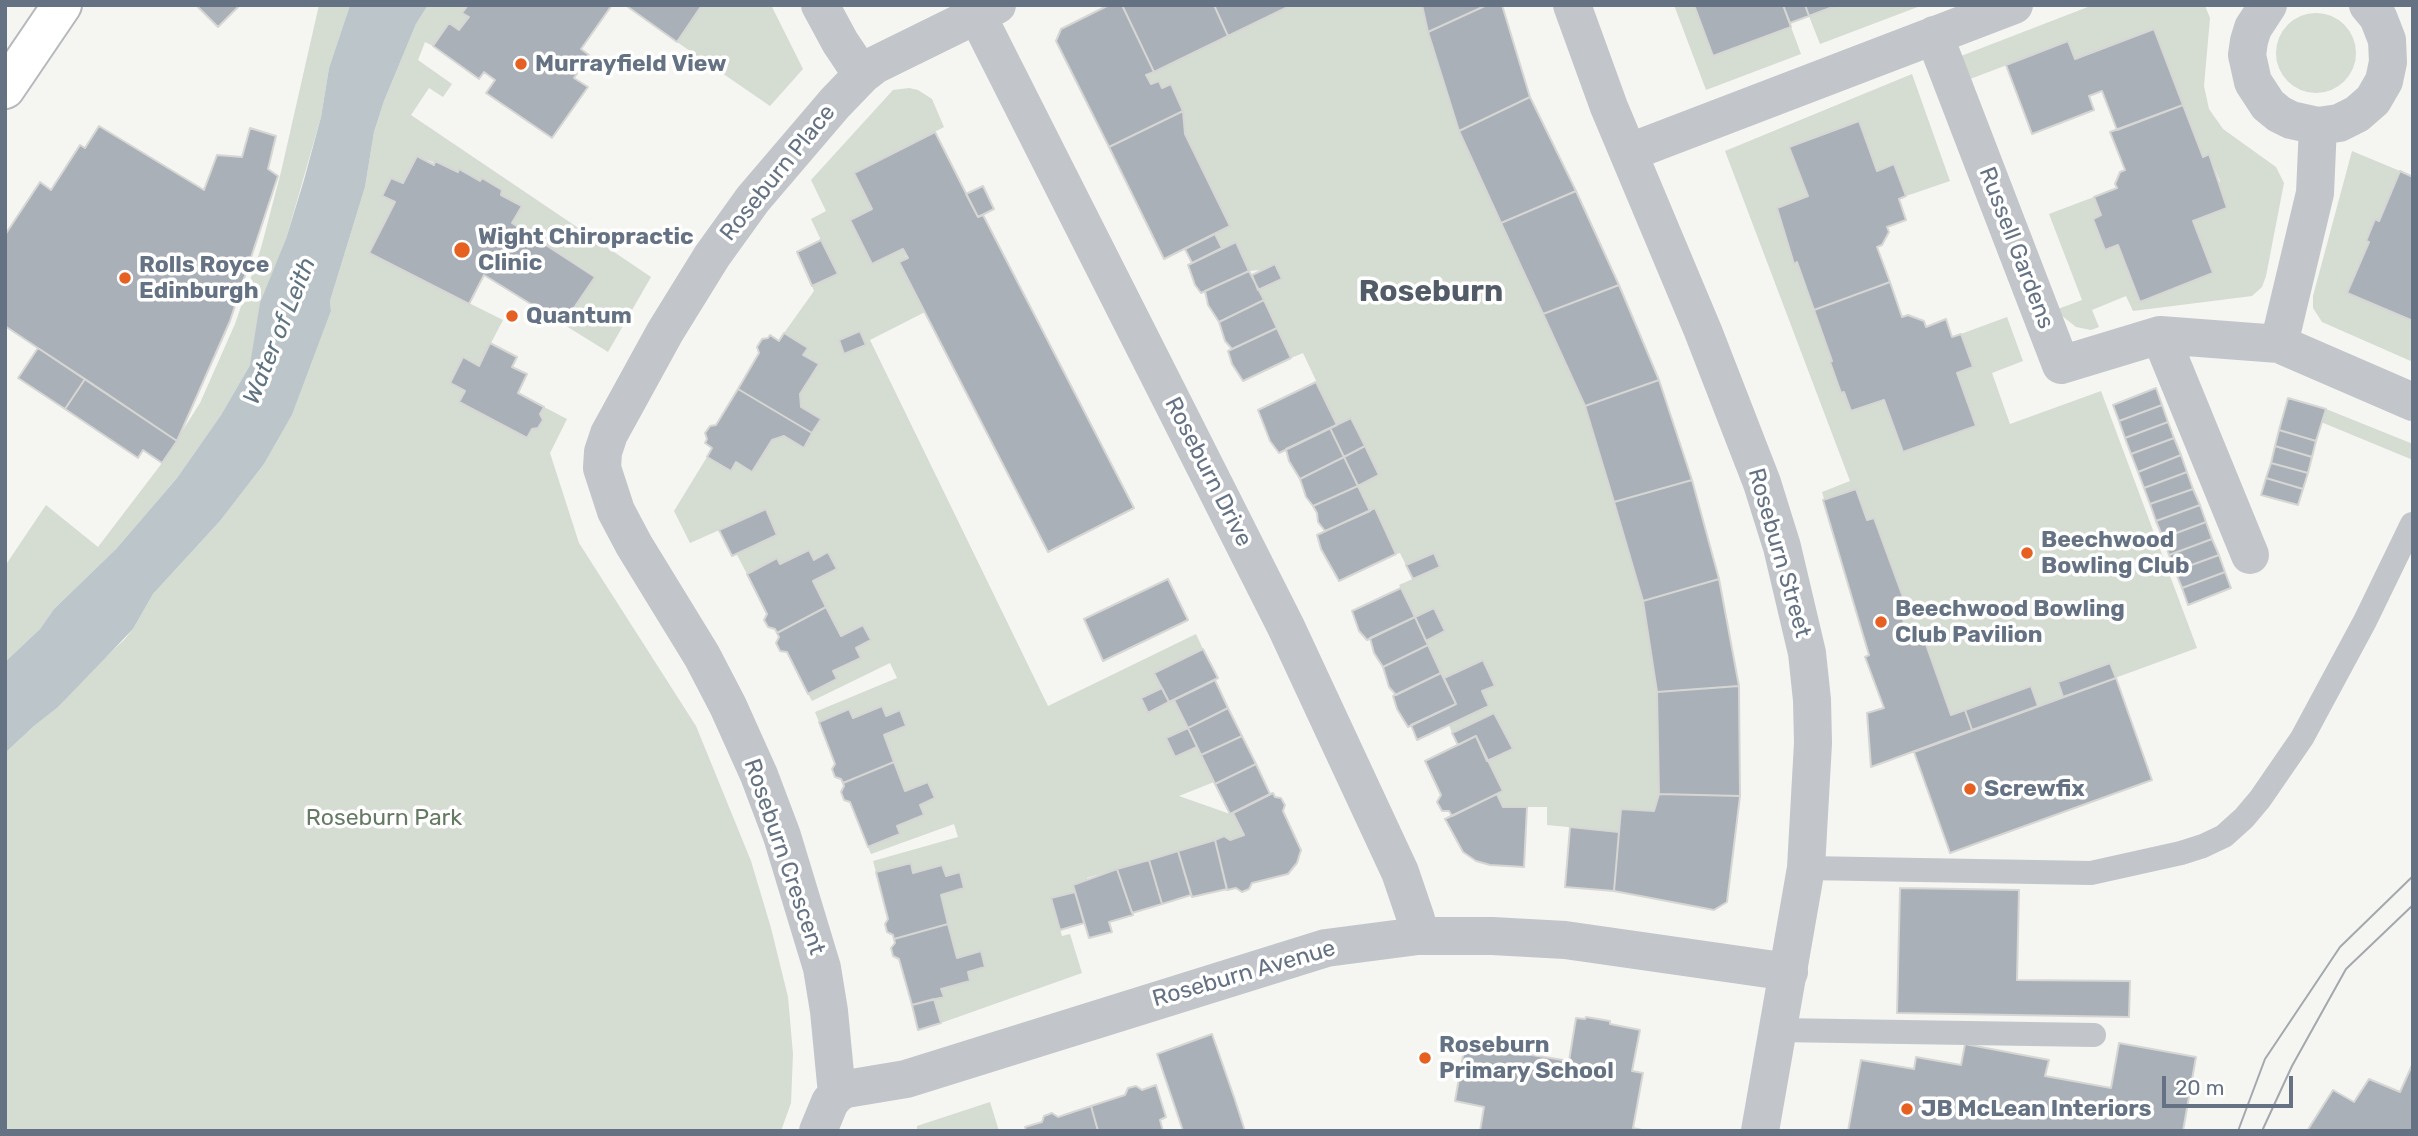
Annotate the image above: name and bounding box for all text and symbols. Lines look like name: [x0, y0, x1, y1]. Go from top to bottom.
place label: Murrayfield View: [535, 50, 726, 78]
marker: Murrayfield View: [513, 56, 529, 72]
street label: Roseburn Place: [715, 99, 841, 247]
street label: Russell Gardens: [1972, 163, 2060, 333]
place label: Wight Chiropractic Clinic: [478, 223, 694, 277]
marker: Wight Chiropractic Clinic: [452, 240, 472, 260]
place label: Rolls Royce Edinburgh: [139, 251, 269, 305]
water label: Water of Leith: [238, 254, 322, 408]
marker: Rolls Royce Edinburgh: [117, 270, 133, 286]
district label: Roseburn: [1359, 274, 1503, 310]
place label: Quantum: [526, 302, 632, 330]
marker: Quantum: [504, 308, 520, 324]
street label: Roseburn Drive: [1158, 393, 1258, 551]
street label: Roseburn Street: [1742, 465, 1816, 641]
place label: Beechwood Bowling Club: [2041, 526, 2190, 580]
marker: Beechwood Bowling Club: [2019, 545, 2035, 561]
place label: Beechwood Bowling Club Pavilion: [1895, 595, 2125, 649]
marker: Beechwood Bowling Club Pavilion: [1873, 614, 1889, 630]
street label: Roseburn Crescent: [738, 755, 830, 959]
place label: Screwfix: [1984, 775, 2085, 803]
marker: Screwfix: [1962, 781, 1978, 797]
park label: Roseburn Park: [306, 804, 462, 832]
street label: Roseburn Avenue: [1149, 935, 1339, 1013]
place label: Roseburn Primary School: [1439, 1031, 1614, 1085]
marker: Roseburn Primary School: [1417, 1050, 1433, 1066]
scale bar: [2166, 1062, 2297, 1106]
text: 20 m: [2175, 1075, 2224, 1100]
place label: JB McLean Interiors: [1921, 1095, 2151, 1123]
marker: JB McLean Interiors: [1899, 1101, 1915, 1117]

